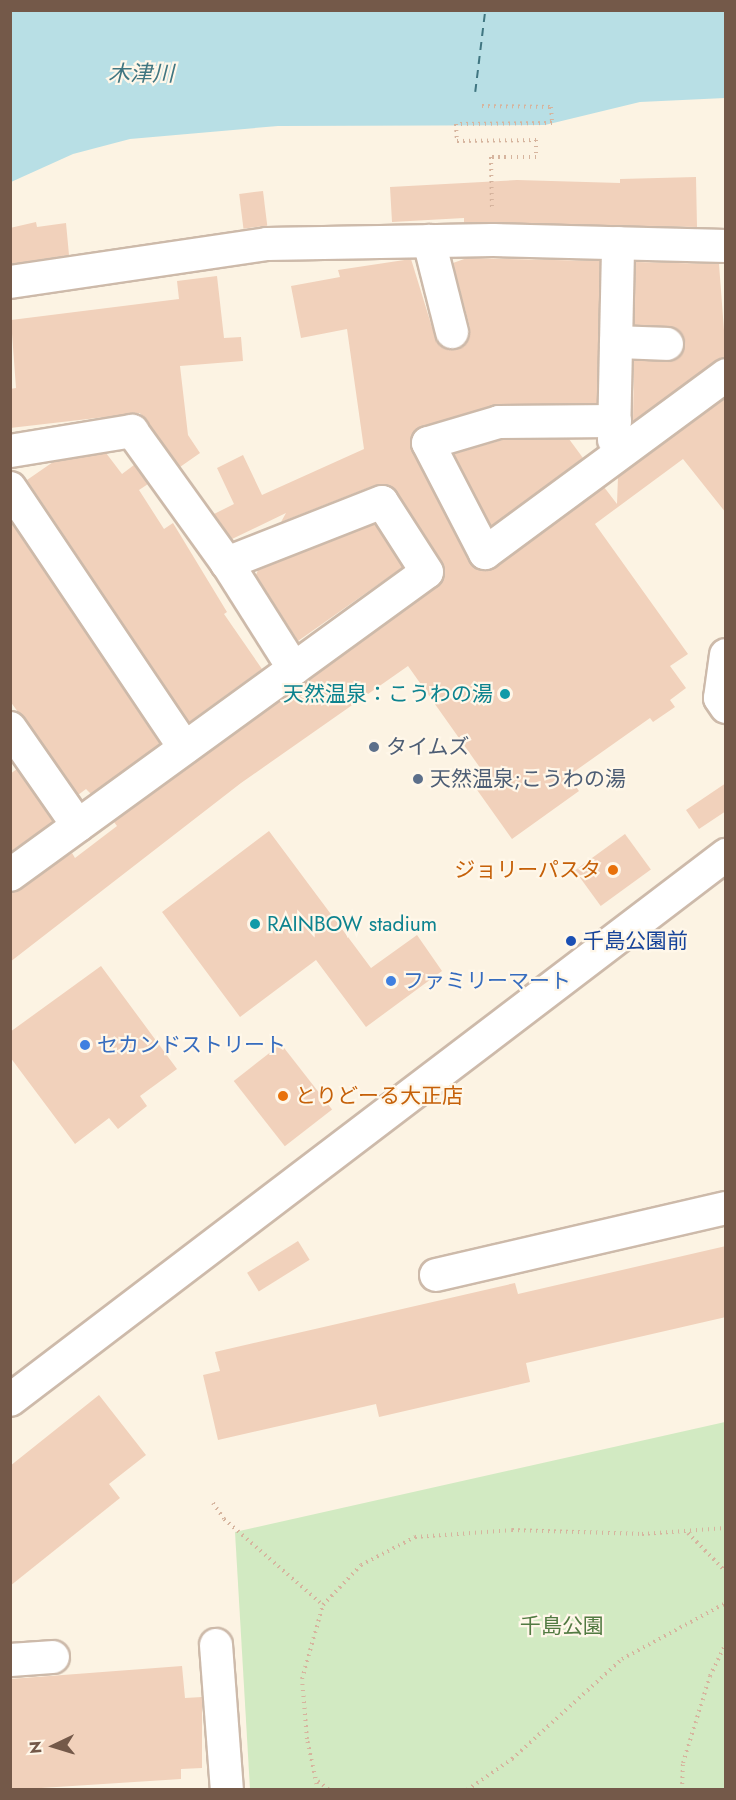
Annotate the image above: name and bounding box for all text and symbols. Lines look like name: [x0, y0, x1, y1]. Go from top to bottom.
water label: 木津川: [108, 61, 174, 87]
place label: 天然温泉：こうわの湯: [283, 681, 493, 707]
marker: 天然温泉：こうわの湯: [498, 687, 512, 701]
place label: タイムズ: [386, 734, 470, 760]
marker: タイムズ: [367, 740, 381, 754]
place label: 天然温泉;こうわの湯: [430, 766, 626, 792]
marker: 天然温泉;こうわの湯: [411, 772, 425, 786]
place label: ジョリーパスタ: [454, 857, 601, 883]
marker: ジョリーパスタ: [606, 863, 620, 877]
place label: RAINBOW stadium: [267, 911, 437, 937]
marker: RAINBOW stadium: [248, 917, 262, 931]
place label: 千島公園前: [583, 928, 688, 954]
marker: 千島公園前: [564, 934, 578, 948]
place label: ファミリーマート: [403, 968, 571, 994]
marker: ファミリーマート: [384, 974, 398, 988]
place label: セカンドストリート: [97, 1032, 286, 1058]
marker: セカンドストリート: [78, 1038, 92, 1052]
place label: とりどーる大正店: [295, 1083, 463, 1109]
marker: とりどーる大正店: [276, 1089, 290, 1103]
park label: 千島公園: [520, 1613, 604, 1639]
north arrow: [24, 1716, 84, 1776]
text: N: [24, 1740, 47, 1754]

